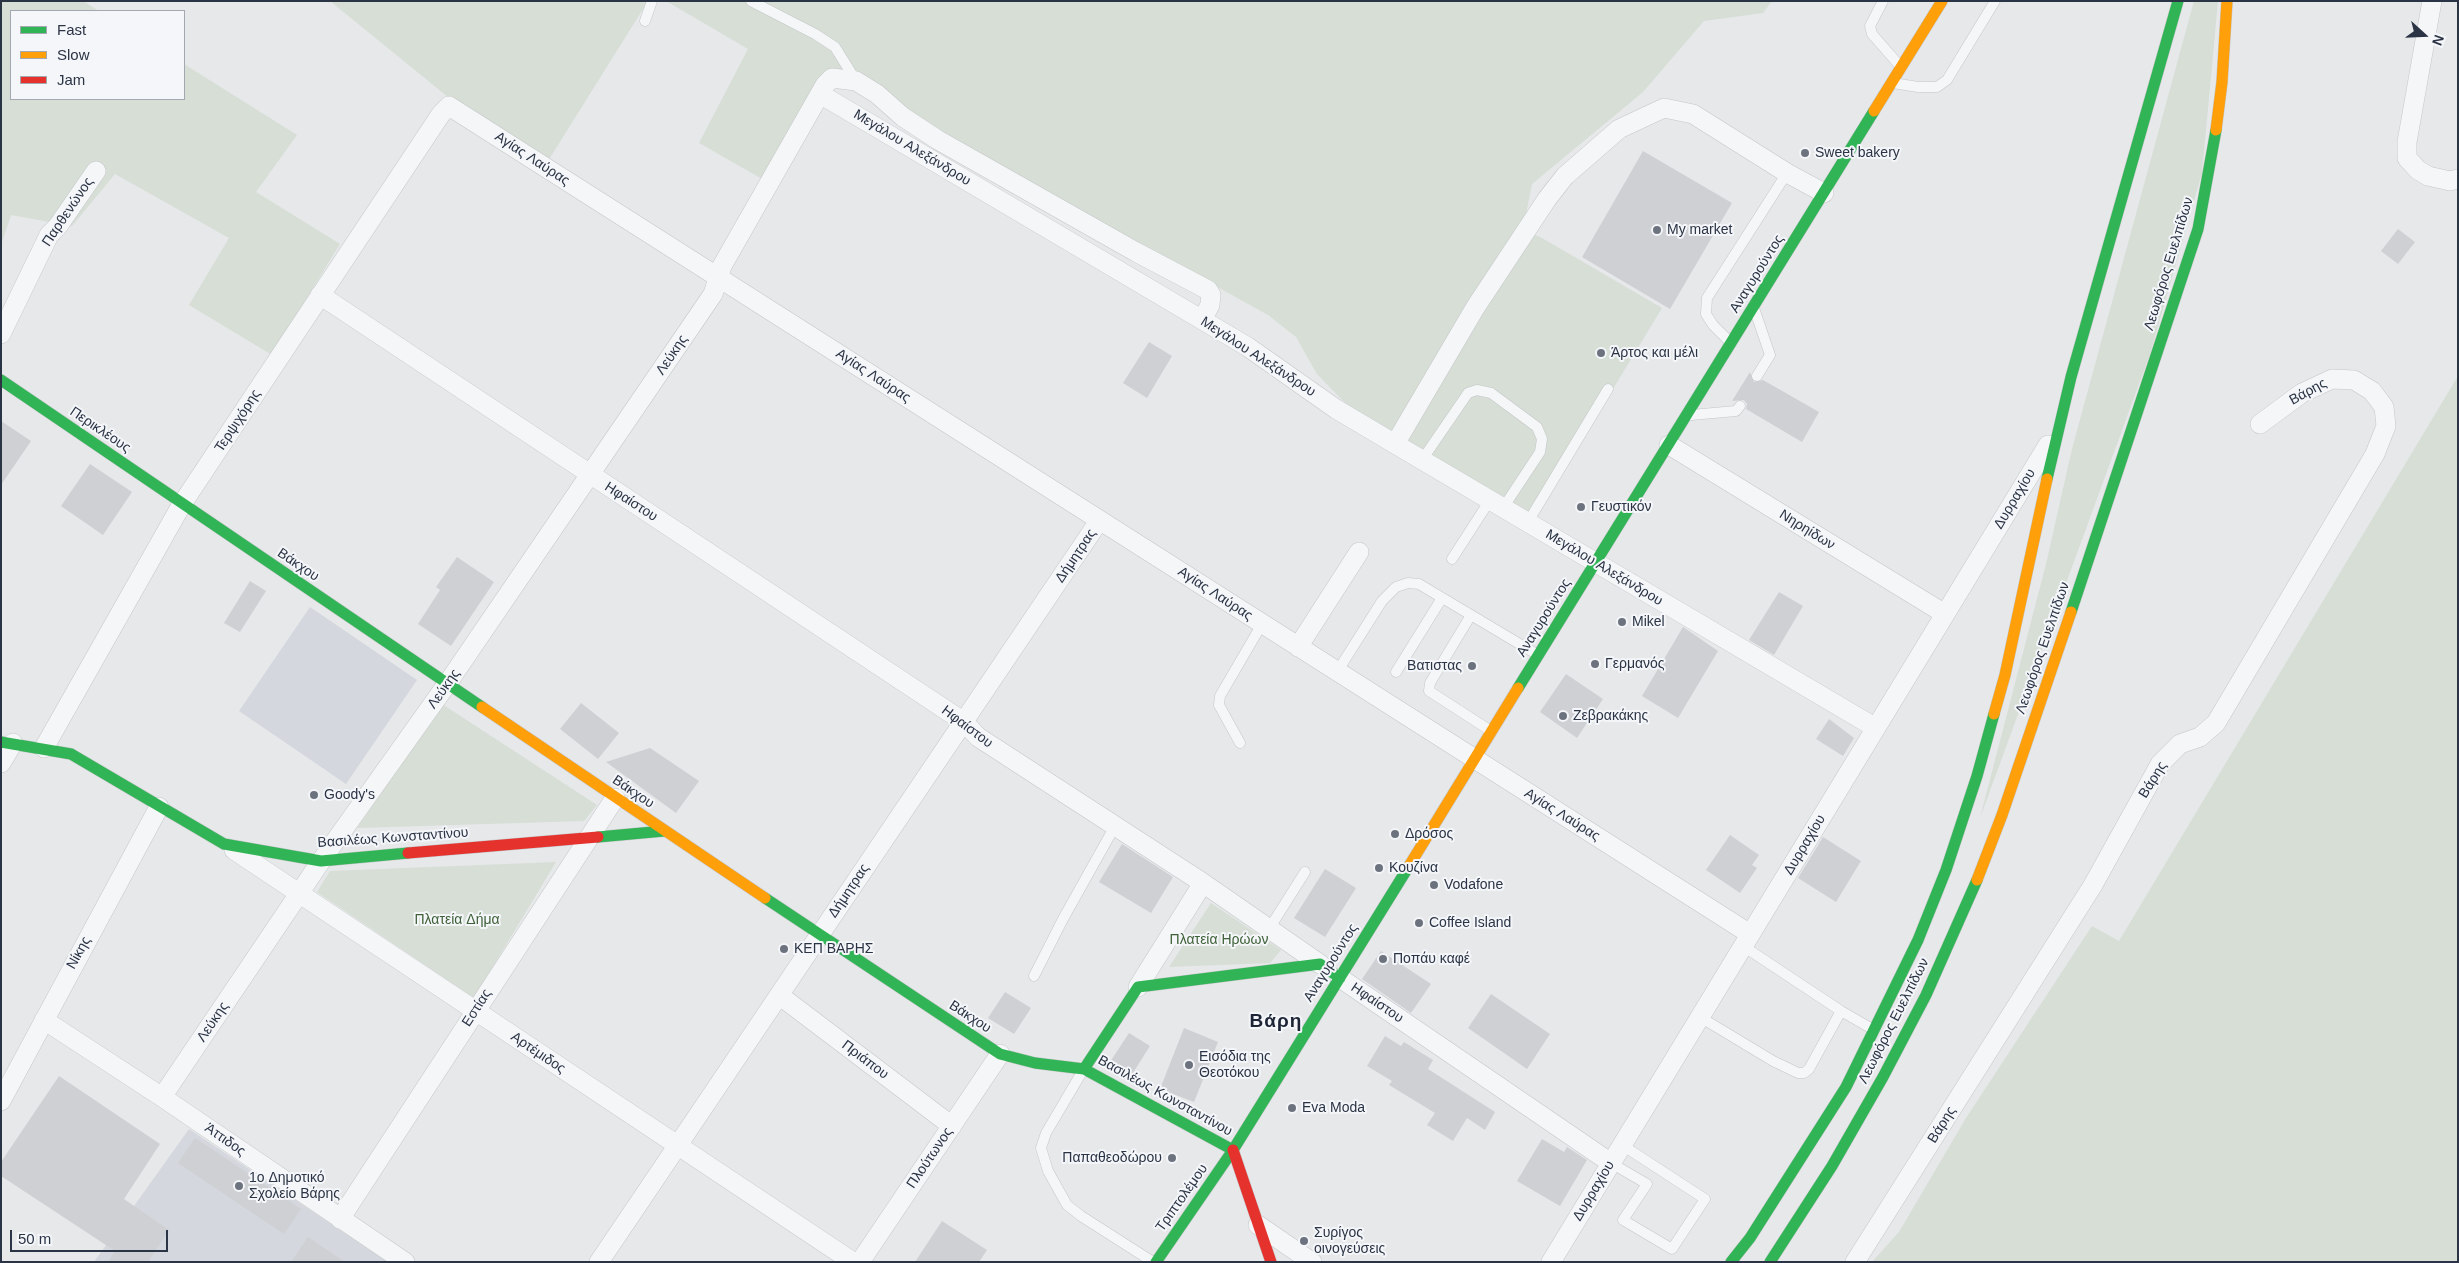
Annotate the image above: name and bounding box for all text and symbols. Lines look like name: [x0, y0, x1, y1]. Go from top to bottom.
legend: [10, 10, 185, 100]
north arrow: [2399, 10, 2449, 60]
text: Fast: [57, 21, 86, 38]
text: N: [2429, 33, 2447, 48]
text: Slow: [57, 46, 90, 63]
text: Jam: [57, 71, 85, 88]
street label: Μεγάλου Αλεξάνδρου: [850, 106, 974, 190]
street label: Αγίας Λαύρας: [491, 129, 573, 189]
place label: Sweet bakery: [1815, 145, 1900, 161]
marker: Sweet bakery: [1799, 147, 1811, 159]
street label: Παρθενώνος: [39, 174, 97, 250]
street label: Λεωφόρος Ευελπίδων: [2141, 195, 2197, 333]
place label: My market: [1667, 222, 1732, 238]
marker: My market: [1651, 224, 1663, 236]
street label: Αναγυρούντος: [1726, 232, 1788, 316]
street label: Μεγάλου Αλεξάνδρου: [1197, 313, 1319, 401]
street label: Λεύκης: [653, 332, 691, 378]
place label: Άρτος και μέλι: [1611, 345, 1698, 361]
street label: Αγίας Λαύρας: [832, 346, 914, 406]
marker: Άρτος και μέλι: [1595, 347, 1607, 359]
street label: Βάρης: [2286, 375, 2330, 409]
street label: Τερψιχόρης: [211, 386, 265, 456]
street label: Περικλέους: [66, 404, 134, 456]
street label: Δυρραχίου: [1991, 466, 2039, 532]
street label: Ηφαίστου: [601, 479, 661, 525]
place label: Γευστικόν: [1591, 499, 1652, 515]
marker: Γευστικόν: [1575, 501, 1587, 513]
street label: Νηρηίδων: [1776, 506, 1838, 554]
street label: Δήμητρας: [1052, 526, 1100, 586]
street label: Μεγάλου Αλεξάνδρου: [1542, 526, 1666, 610]
street label: Βάκχου: [274, 545, 322, 585]
street label: Αγίας Λαύρας: [1174, 564, 1256, 624]
street label: Αναγυρούντος: [1513, 576, 1575, 660]
street label: Λεωφόρος Ευελπίδων: [2013, 580, 2073, 716]
place label: Mikel: [1632, 614, 1665, 630]
marker: Mikel: [1616, 616, 1628, 628]
place label: Γερμανός: [1605, 656, 1665, 672]
place label: Βατιστας: [1407, 658, 1462, 674]
marker: Γερμανός: [1589, 658, 1601, 670]
marker: Βατιστας: [1466, 660, 1478, 672]
street label: Λεύκης: [424, 666, 464, 712]
street label: Ηφαίστου: [938, 702, 996, 752]
place label: Ζεβρακάκης: [1573, 708, 1648, 724]
marker: Ζεβρακάκης: [1557, 710, 1569, 722]
street label: Βάρης: [2135, 759, 2171, 801]
street label: Βάκχου: [609, 772, 657, 812]
street label: Αγίας Λαύρας: [1521, 785, 1603, 845]
place label: Goody's: [324, 787, 375, 803]
marker: Goody's: [308, 789, 320, 801]
street label: Δυρραχίου: [1781, 812, 1829, 878]
street label: Βασιλέως Κωνσταντίνου: [317, 824, 469, 852]
place label: Δρόσος: [1405, 826, 1453, 842]
marker: Δρόσος: [1389, 828, 1401, 840]
place label: Κουζίνα: [1389, 860, 1438, 876]
street label: Δήμητρας: [825, 861, 873, 921]
marker: Κουζίνα: [1373, 862, 1385, 874]
place label: Vodafone: [1444, 877, 1503, 893]
marker: Vodafone: [1428, 879, 1440, 891]
park label: Πλατεία Δήμα: [414, 912, 500, 928]
place label: Coffee Island: [1429, 915, 1511, 931]
marker: Coffee Island: [1413, 917, 1425, 929]
street label: Αναγυρούντος: [1300, 921, 1362, 1005]
park label: Πλατεία Ηρώων: [1170, 932, 1268, 948]
street label: Νίκης: [63, 934, 95, 972]
place label: ΚΕΠ ΒΑΡΗΣ: [794, 941, 873, 957]
marker: ΚΕΠ ΒΑΡΗΣ: [778, 943, 790, 955]
place label: Ποπάυ καφέ: [1393, 951, 1470, 967]
marker: Ποπάυ καφέ: [1377, 953, 1389, 965]
street label: Λεωφόρος Ευελπίδων: [1855, 955, 1933, 1087]
street label: Ηφαίστου: [1348, 979, 1406, 1027]
street label: Εστίας: [459, 986, 495, 1030]
street label: Βάκχου: [946, 997, 994, 1037]
street label: Λεύκης: [194, 999, 232, 1045]
district label: Βάρη: [1249, 1011, 1303, 1033]
street label: Αρτέμιδος: [507, 1029, 569, 1077]
street label: Πριάπου: [838, 1037, 892, 1083]
place label: Εισόδια της Θεοτόκου: [1199, 1049, 1271, 1082]
street label: Βασιλέως Κωνσταντίνου: [1095, 1052, 1235, 1140]
marker: Εισόδια της Θεοτόκου: [1183, 1059, 1195, 1071]
place label: Eva Moda: [1302, 1100, 1365, 1116]
marker: Eva Moda: [1286, 1102, 1298, 1114]
street label: Βάρης: [1924, 1104, 1960, 1146]
street label: Άττιδος: [201, 1120, 249, 1160]
street label: Πλούτωνος: [903, 1124, 957, 1192]
place label: Παπαθεοδώρου: [1062, 1150, 1162, 1166]
marker: Παπαθεοδώρου: [1166, 1152, 1178, 1164]
street label: Δυρραχίου: [1570, 1158, 1618, 1224]
street label: Τριπτολέμου: [1152, 1161, 1212, 1235]
place label: 1ο Δημοτικό Σχολείο Βάρης: [249, 1170, 340, 1202]
marker: 1ο Δημοτικό Σχολείο Βάρης: [233, 1180, 245, 1192]
scale bar: [12, 1220, 170, 1252]
place label: Συρίγος οινογεύσεις: [1314, 1225, 1385, 1258]
text: 50 m: [18, 1230, 51, 1247]
marker: Συρίγος οινογεύσεις: [1298, 1235, 1310, 1247]

